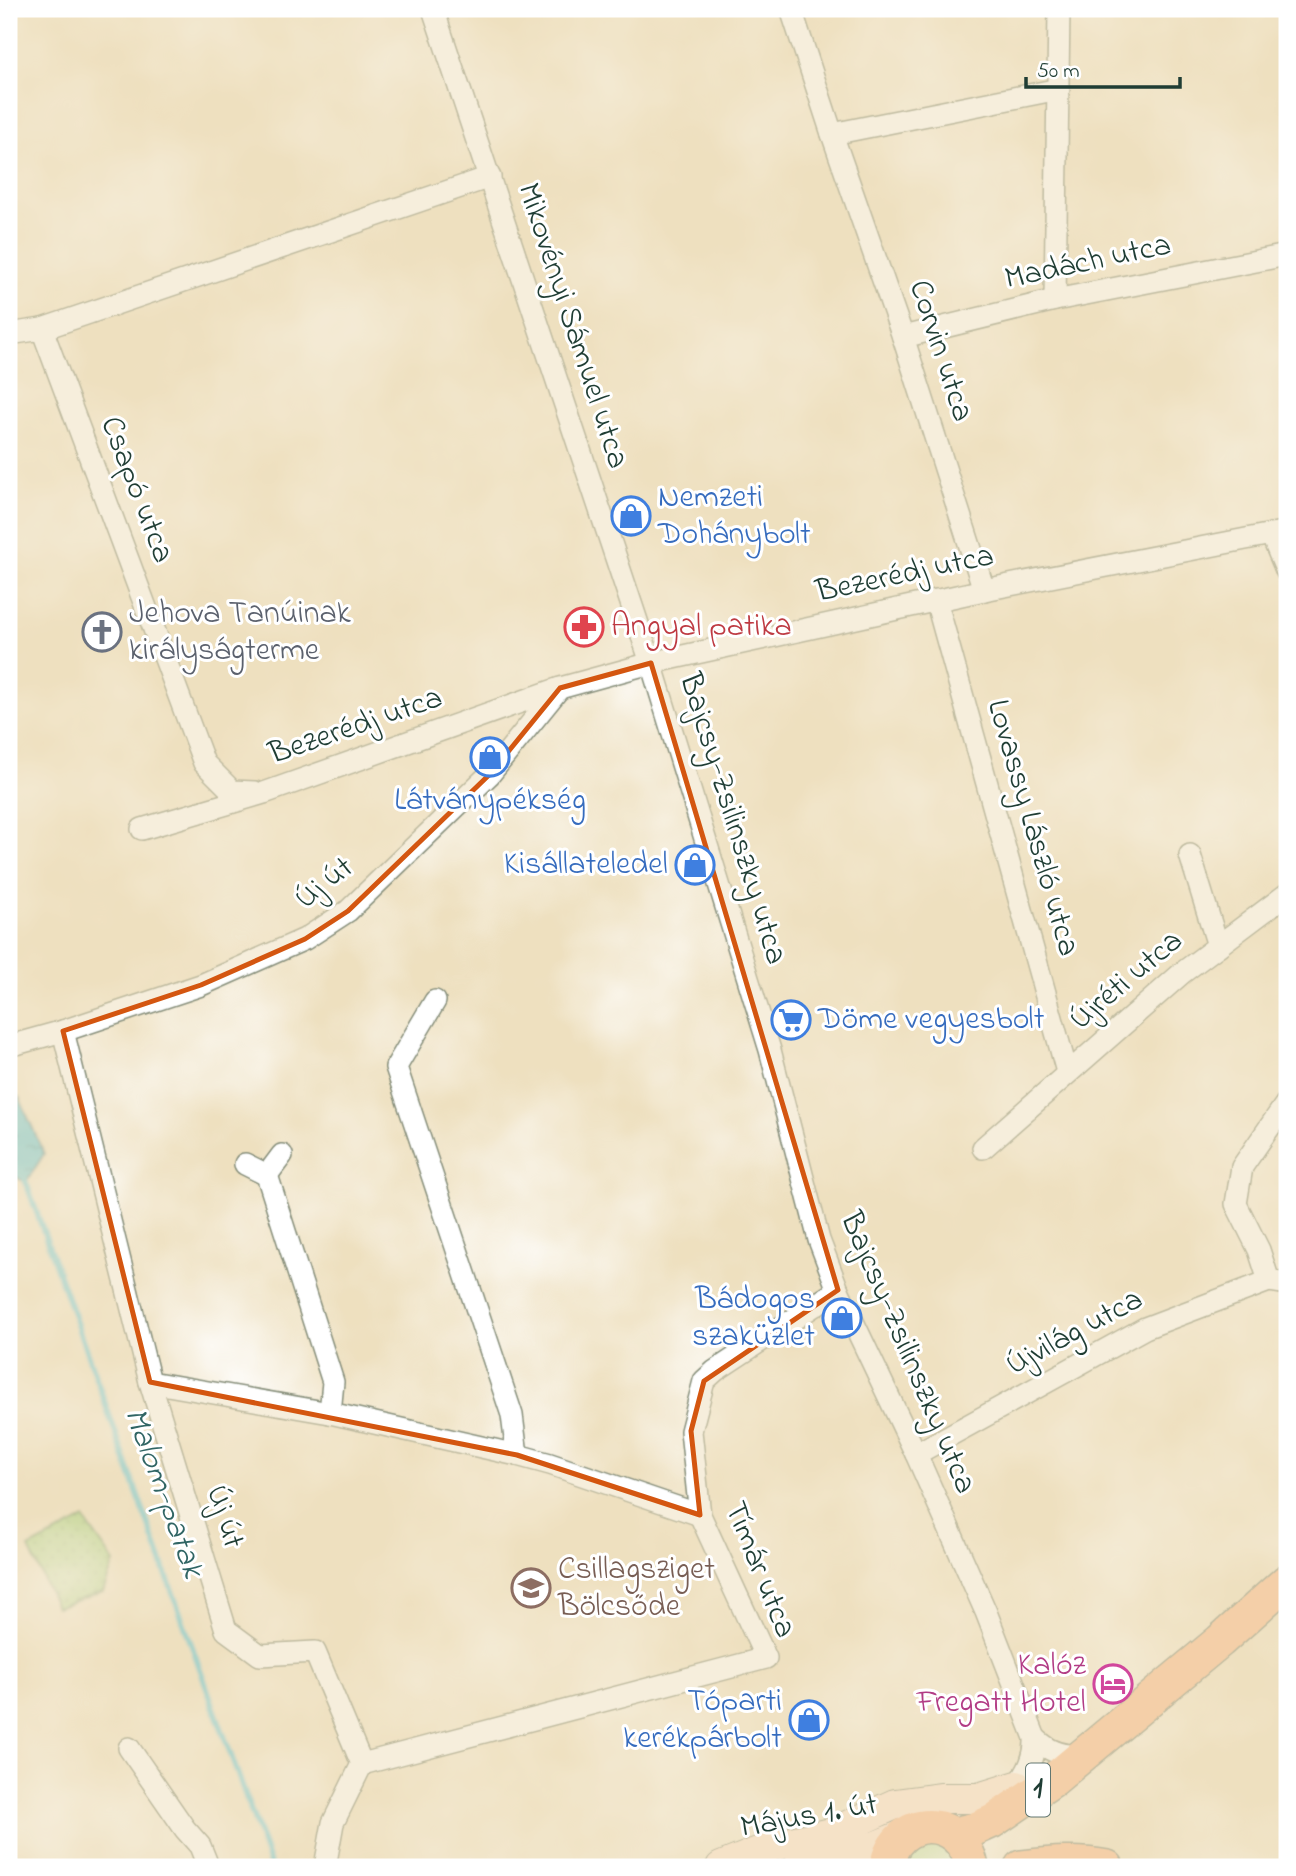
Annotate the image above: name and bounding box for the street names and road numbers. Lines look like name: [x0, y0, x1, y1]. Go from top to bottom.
street label: Mikovényi Sámuel utca: [504, 177, 640, 475]
street label: Madách utca: [1001, 222, 1175, 304]
street label: Corvin utca: [895, 274, 985, 428]
street label: Csapó utca: [87, 410, 185, 570]
street label: Bezerédj utca: [811, 533, 998, 617]
street label: Bajcsy-Zsilinszky utca: [665, 666, 799, 971]
street label: Bezerédj utca: [262, 675, 449, 779]
street label: Lovassy László utca: [973, 694, 1091, 962]
street label: Új út: [285, 846, 365, 922]
street label: Újréti utca: [1060, 919, 1194, 1043]
street label: Bajcsy-Zsilinszky utca: [826, 1204, 988, 1501]
street label: Újvilág utca: [998, 1277, 1152, 1389]
street label: Új út: [192, 1480, 256, 1555]
street label: Tímár utca: [710, 1495, 808, 1645]
road number: 1: [1026, 1764, 1050, 1816]
street label: Május 1. út: [737, 1782, 881, 1852]

